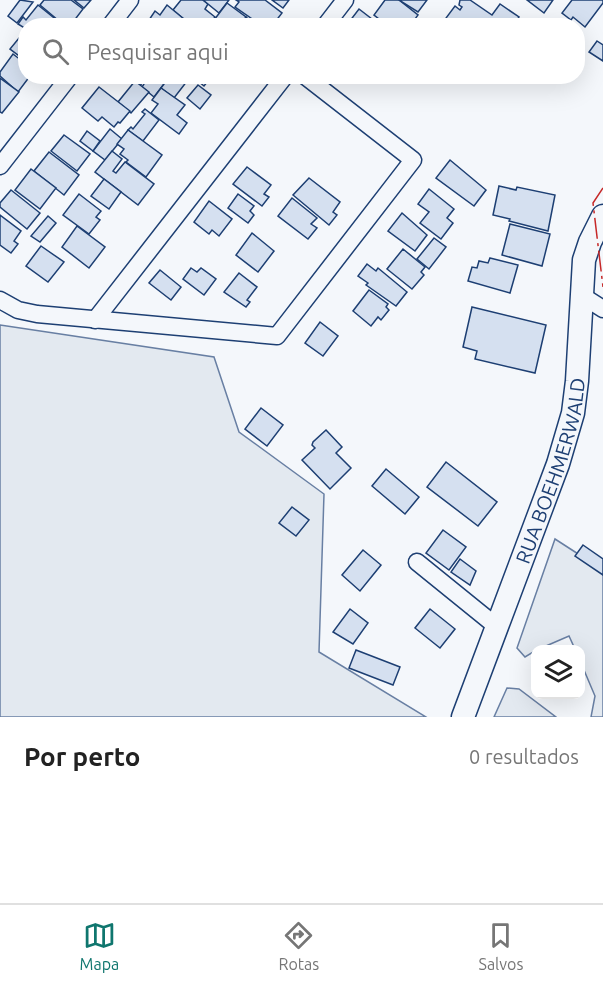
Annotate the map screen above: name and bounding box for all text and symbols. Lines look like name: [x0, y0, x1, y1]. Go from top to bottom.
search box: [18, 18, 585, 84]
icon: search: [39, 35, 72, 68]
text: Pesquisar aqui: [87, 39, 229, 64]
street label: RUA BOEHMERWALD: [510, 376, 589, 566]
map controls: [531, 645, 585, 699]
button: layers: [531, 645, 585, 699]
text: Por perto: [24, 742, 140, 771]
text: 0 resultados: [469, 745, 579, 768]
tab: Mapa: [80, 919, 119, 973]
tab: Rotas: [279, 919, 319, 973]
tab: Salvos: [479, 919, 523, 973]

